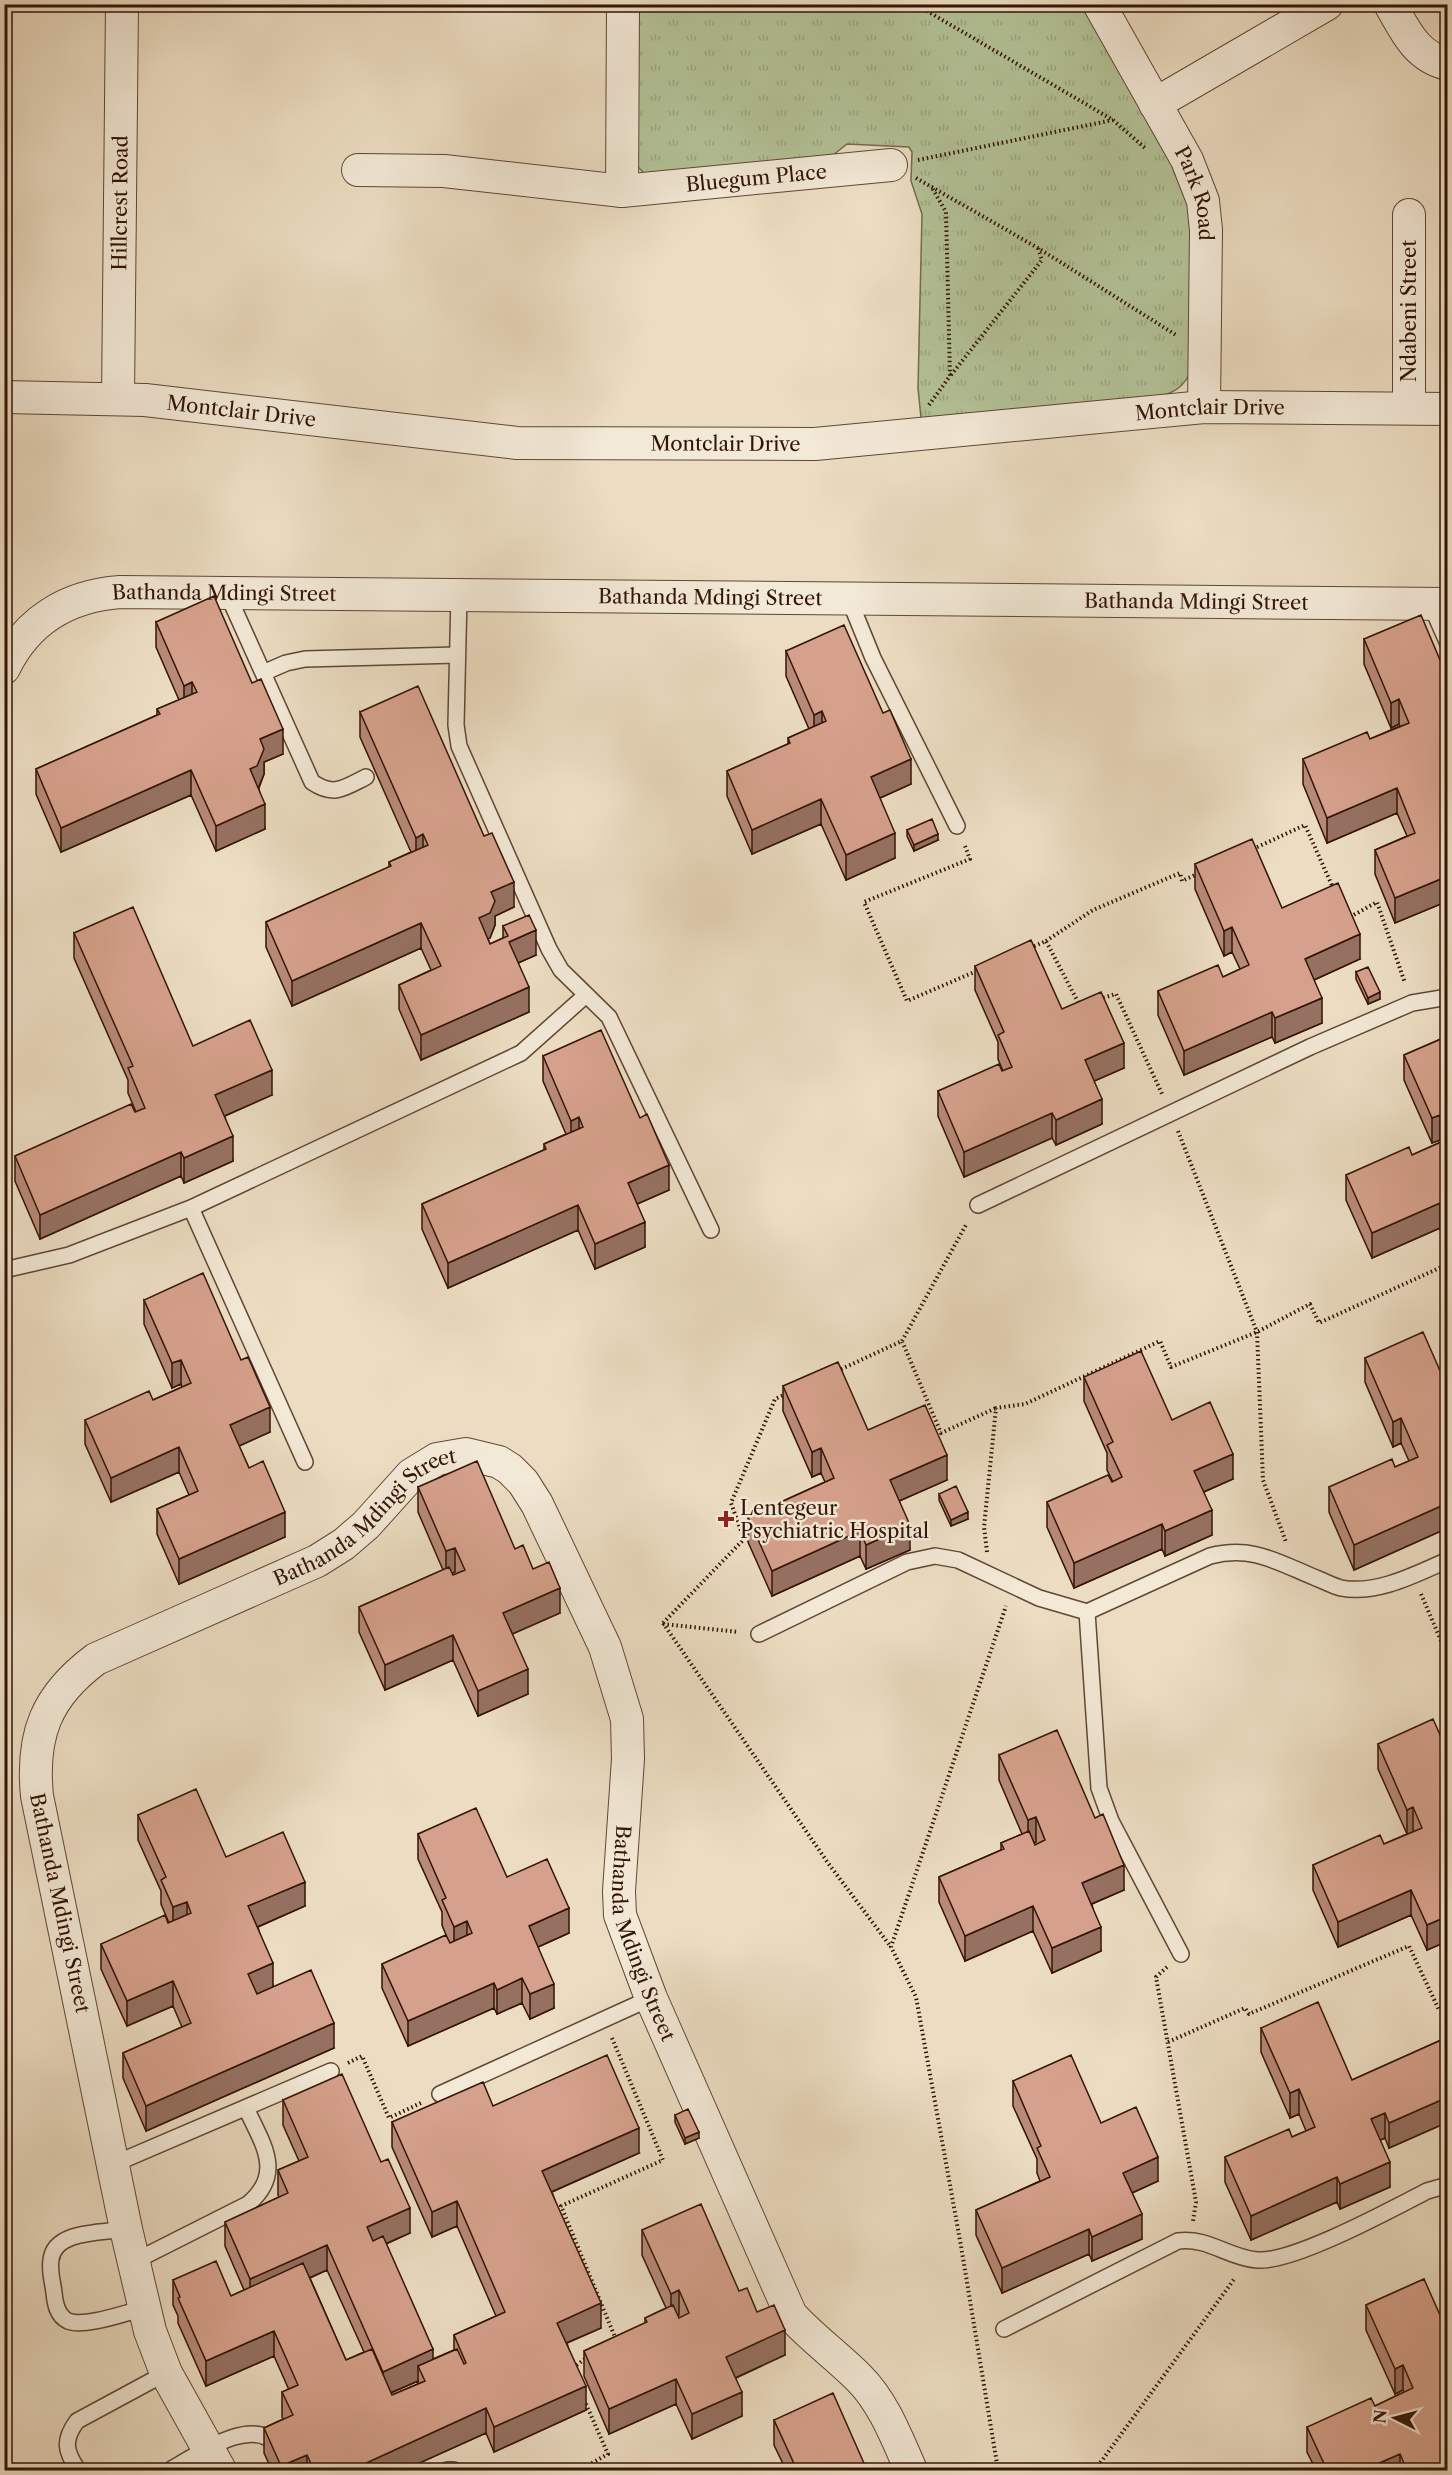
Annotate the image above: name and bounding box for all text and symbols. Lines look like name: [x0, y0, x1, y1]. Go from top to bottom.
street label: Hillcrest Road: [107, 135, 133, 271]
street label: Park Road: [1170, 142, 1218, 241]
street label: Bluegum Place: [685, 159, 828, 197]
street label: Ndabeni Street: [1397, 240, 1421, 382]
street label: Montclair Drive: [165, 391, 317, 432]
street label: Montclair Drive: [1134, 395, 1285, 426]
street label: Montclair Drive: [650, 431, 801, 456]
street label: Bathanda Mdingi Street: [111, 580, 336, 606]
street label: Bathanda Mdingi Street: [598, 584, 822, 610]
street label: Bathanda Mdingi Street: [1084, 589, 1308, 615]
street label: Bathanda Mdingi Street: [270, 1444, 458, 1591]
place label: Lentegeur Psychiatric Hospital: [740, 1496, 929, 1543]
marker: Lentegeur Psychiatric Hospital: [717, 1510, 735, 1528]
street label: Bathanda Mdingi Street: [25, 1791, 95, 2015]
street label: Bathanda Mdingi Street: [607, 1824, 680, 2045]
north arrow: [1365, 2388, 1425, 2448]
text: N: [1369, 2408, 1391, 2424]

